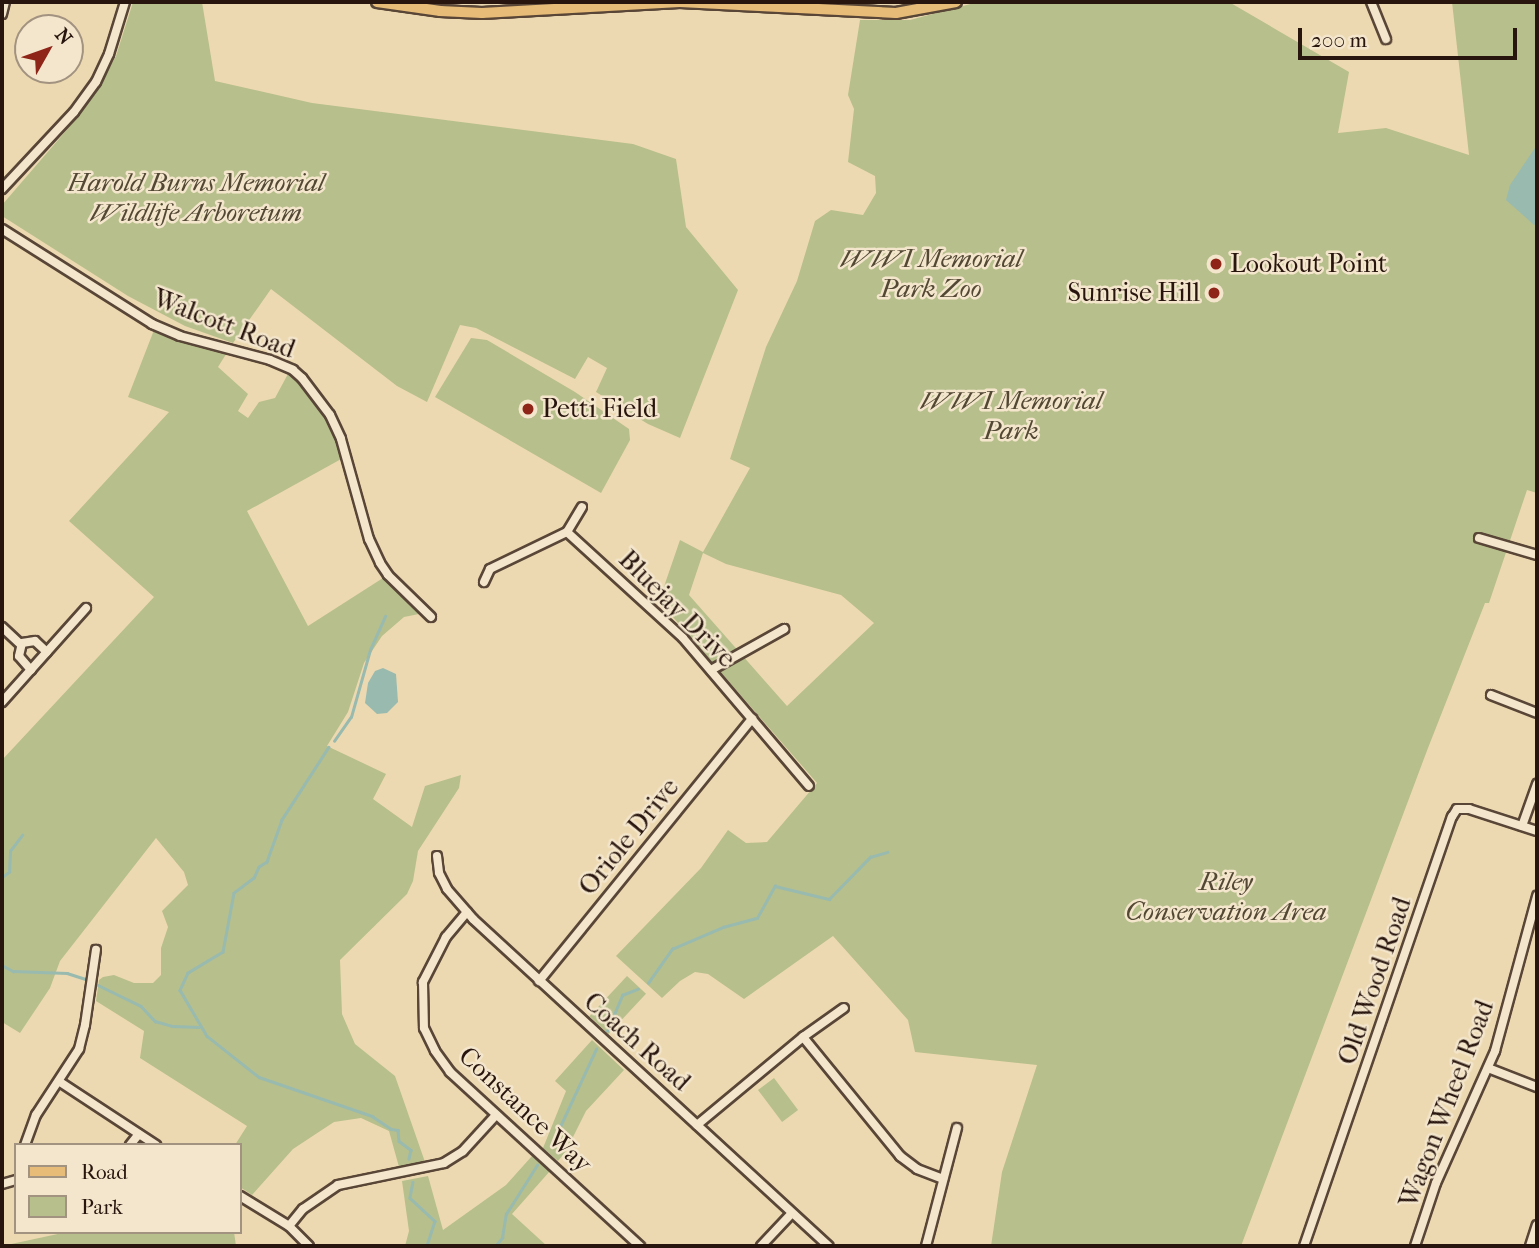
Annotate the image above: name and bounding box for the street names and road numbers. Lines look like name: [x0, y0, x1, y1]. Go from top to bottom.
street label: Walcott Road: [149, 283, 299, 365]
street label: Bluejay Drive: [612, 544, 742, 674]
street label: Oriole Drive: [572, 772, 686, 902]
street label: Old Wood Road: [1332, 893, 1418, 1069]
street label: Coach Road: [577, 986, 697, 1098]
street label: Wagon Wheel Road: [1393, 996, 1501, 1212]
street label: Constance Way: [452, 1040, 598, 1180]

